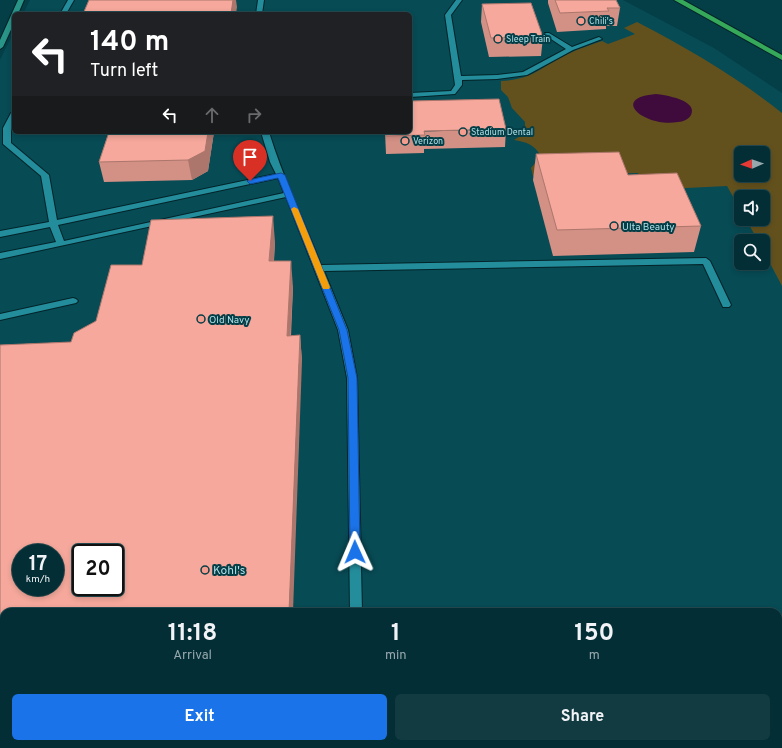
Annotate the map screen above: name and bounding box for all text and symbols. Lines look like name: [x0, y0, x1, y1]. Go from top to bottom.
marker: Chili's: [576, 16, 586, 26]
place label: Chili's: [589, 16, 613, 27]
text: 140 m: [90, 25, 169, 61]
icon: left: [24, 28, 76, 80]
marker: Sleep Train: [493, 34, 503, 44]
place label: Sleep Train: [506, 34, 550, 45]
text: Turn left: [90, 60, 158, 83]
icon: left: [159, 104, 181, 126]
icon: ahead: [201, 104, 223, 126]
icon: right: [243, 104, 265, 126]
marker: Stadium Dental: [458, 127, 468, 137]
place label: Stadium Dental: [471, 127, 533, 138]
marker: Verizon: [400, 136, 410, 146]
place label: Verizon: [413, 136, 443, 147]
pin: [233, 140, 267, 181]
icon: arrive: [239, 146, 261, 168]
north arrow: [734, 146, 770, 182]
map controls: [734, 146, 770, 270]
button: sound: [734, 190, 770, 226]
marker: Ulta Beauty: [609, 221, 619, 231]
place label: Ulta Beauty: [622, 221, 675, 234]
button: search: [734, 234, 770, 270]
marker: Old Navy: [196, 314, 206, 324]
place label: Old Navy: [209, 314, 250, 327]
position arrow: [334, 531, 376, 573]
speed limit sign: 20: [72, 544, 124, 596]
text: 17: [29, 552, 47, 578]
place label: Kohl's: [213, 563, 245, 579]
marker: Kohl's: [200, 565, 210, 575]
text: km/h: [26, 573, 50, 586]
text: 11:18: [168, 619, 217, 649]
text: 1: [391, 619, 401, 649]
text: 150: [574, 619, 614, 649]
text: Arrival: [173, 648, 212, 664]
text: min: [385, 648, 407, 664]
text: m: [589, 648, 600, 664]
button: Exit: [12, 694, 387, 740]
button: Share: [395, 694, 770, 740]

